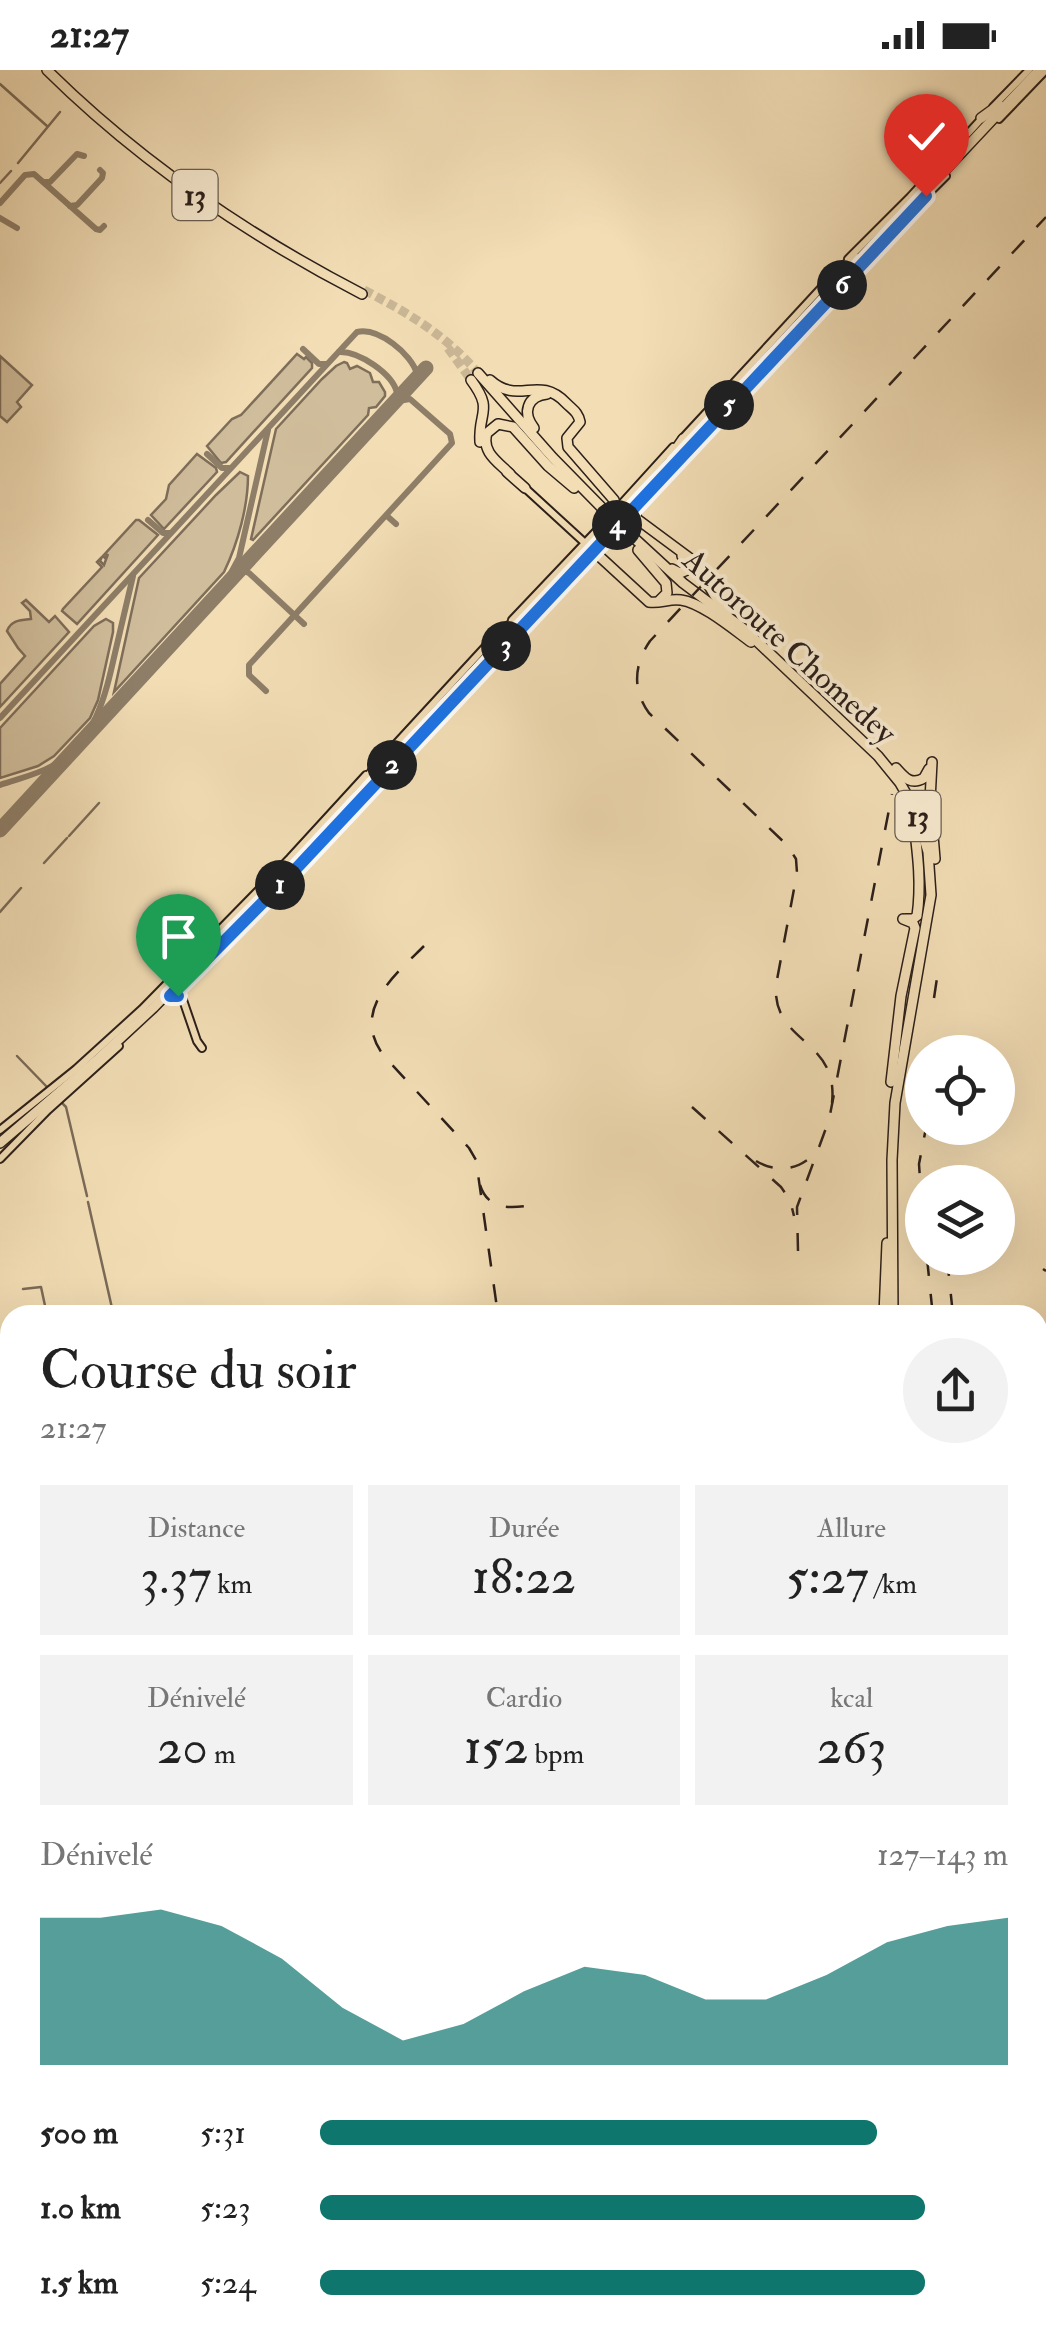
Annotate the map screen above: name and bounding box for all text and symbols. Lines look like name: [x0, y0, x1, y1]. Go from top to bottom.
text: 21:27: [50, 11, 129, 59]
pin: [884, 94, 969, 197]
icon: check: [899, 109, 954, 164]
road number: 13: [172, 170, 218, 220]
pin: 6: [817, 260, 867, 310]
text: 6: [835, 267, 849, 302]
pin: 5: [704, 380, 754, 430]
text: 5: [723, 387, 735, 422]
pin: 4: [592, 500, 642, 550]
text: 4: [609, 507, 625, 542]
street label: Autoroute Chomedey: [674, 540, 905, 754]
pin: 3: [481, 621, 531, 671]
text: 3: [501, 628, 511, 663]
pin: 2: [367, 740, 417, 790]
text: 2: [385, 747, 399, 782]
road number: 13: [896, 791, 940, 841]
pin: 1: [255, 860, 305, 910]
text: 1: [275, 867, 285, 902]
pin: [136, 894, 221, 997]
icon: arrive: [151, 909, 206, 964]
map controls: [905, 1035, 1015, 1275]
button: locate: [905, 1035, 1015, 1145]
button: layers: [905, 1165, 1015, 1275]
text: Course du soir: [40, 1336, 357, 1405]
button: share: [903, 1338, 1008, 1443]
text: 21:27: [40, 1408, 106, 1448]
text: Distance: [147, 1511, 245, 1546]
text: Durée: [488, 1511, 560, 1546]
text: Allure: [817, 1511, 886, 1546]
text: 3.37: [140, 1546, 211, 1609]
text: 18:22: [472, 1546, 576, 1609]
text: 5:27: [786, 1546, 869, 1609]
text: km: [211, 1567, 252, 1602]
text: /km: [869, 1567, 917, 1602]
text: Dénivelé: [147, 1681, 246, 1716]
text: Cardio: [486, 1681, 562, 1716]
text: kcal: [830, 1681, 873, 1716]
text: 20: [157, 1716, 208, 1779]
text: 152: [464, 1716, 529, 1779]
text: 263: [817, 1716, 887, 1779]
text: m: [208, 1737, 236, 1772]
text: bpm: [529, 1737, 584, 1772]
text: Dénivelé: [40, 1835, 153, 1875]
text: 127–143 m: [877, 1835, 1008, 1875]
text: 500 m: [40, 2113, 118, 2153]
text: 5:31: [200, 2113, 246, 2153]
text: 1.0 km: [40, 2188, 121, 2228]
text: 5:23: [200, 2188, 250, 2228]
text: 1.5 km: [40, 2263, 118, 2303]
text: 5:24: [200, 2263, 255, 2303]

